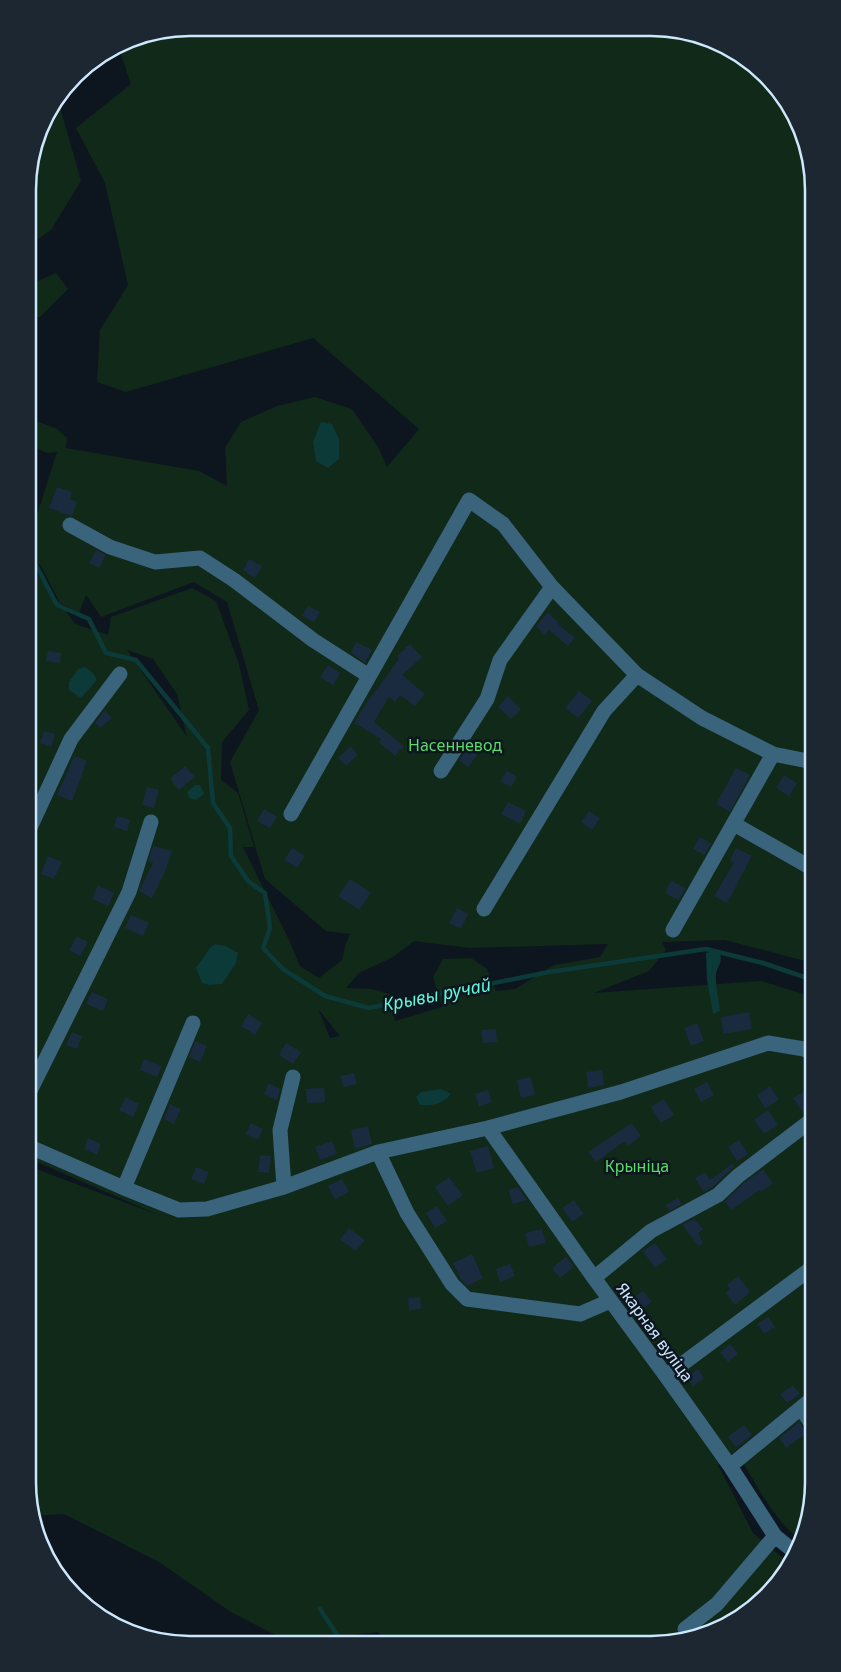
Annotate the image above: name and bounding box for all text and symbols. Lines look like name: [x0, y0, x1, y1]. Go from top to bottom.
park label: Насенневод: [408, 734, 502, 756]
water label: Крывы ручай: [381, 972, 493, 1016]
park label: Крыніца: [605, 1155, 669, 1177]
street label: Якарная вуліца: [612, 1278, 698, 1386]

